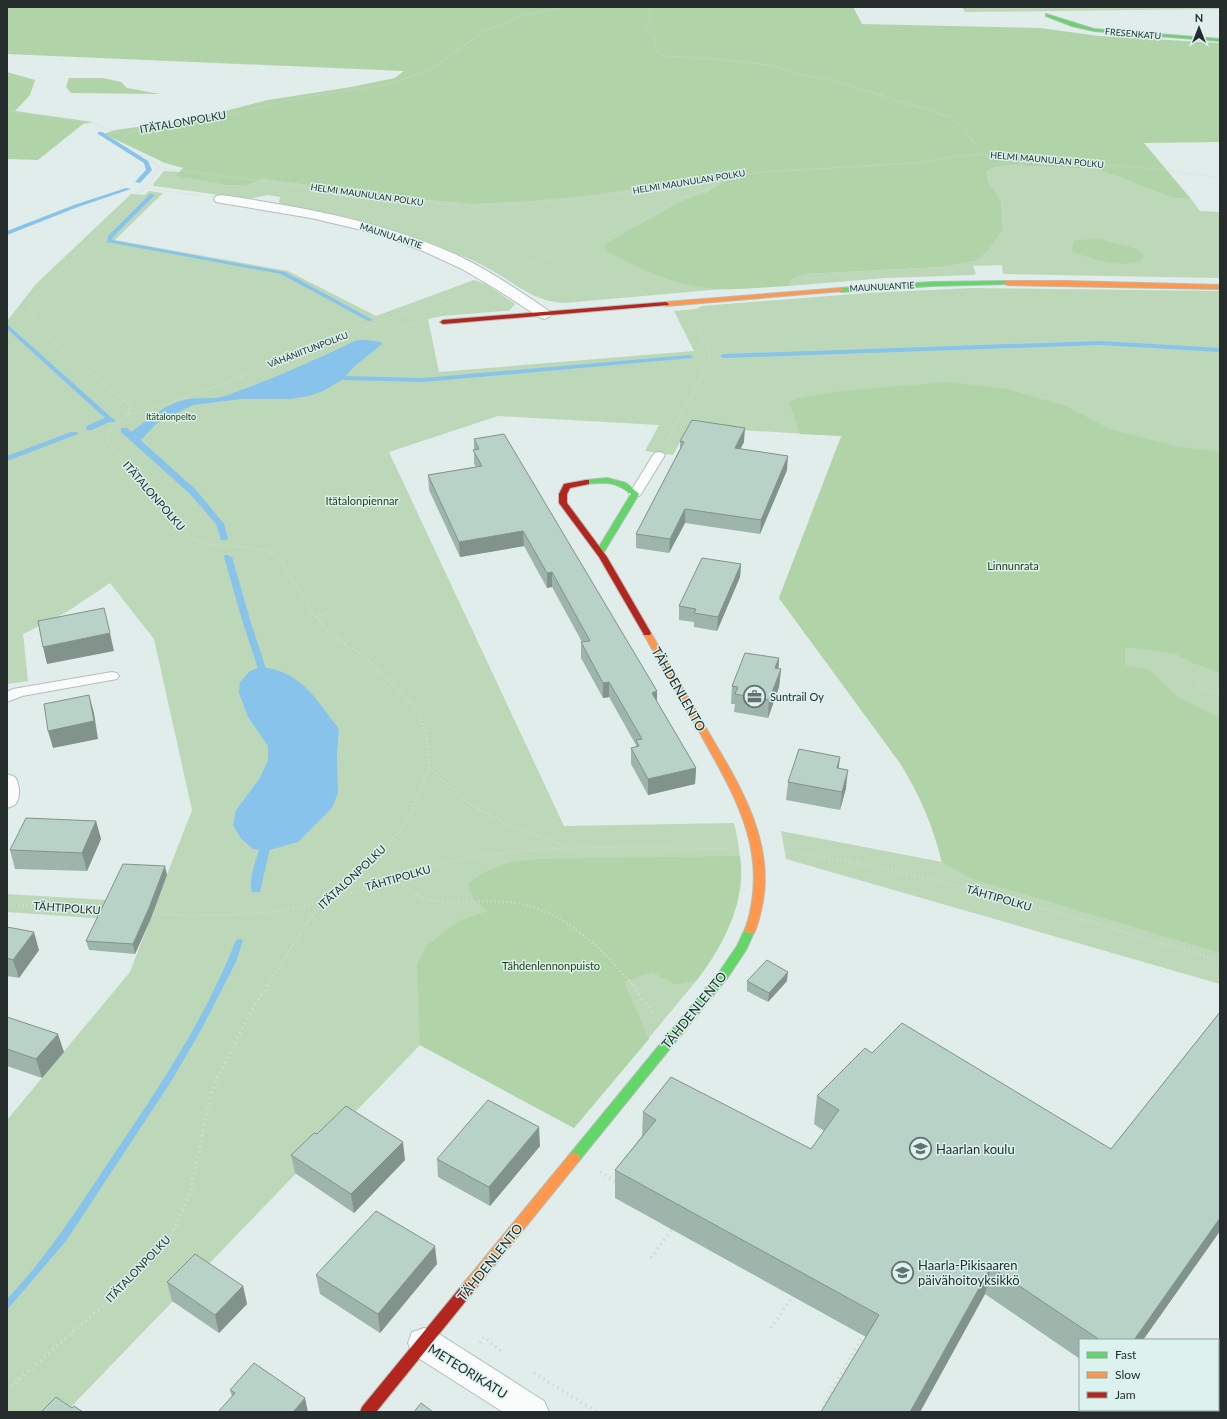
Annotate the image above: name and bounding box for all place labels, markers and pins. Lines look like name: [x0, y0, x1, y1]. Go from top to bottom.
office icon: Suntrail Oy: [742, 684, 768, 710]
place label: Suntrail Oy: [770, 690, 824, 703]
school or university icon: Haarlan koulu: [908, 1136, 934, 1162]
place label: Haarlan koulu: [936, 1141, 1015, 1157]
place label: Haarla-Pikisaaren päivähoitoyksikkö: [918, 1257, 1020, 1288]
school or university icon: Haarla-Pikisaaren päivähoitoyksikkö: [889, 1259, 915, 1285]

